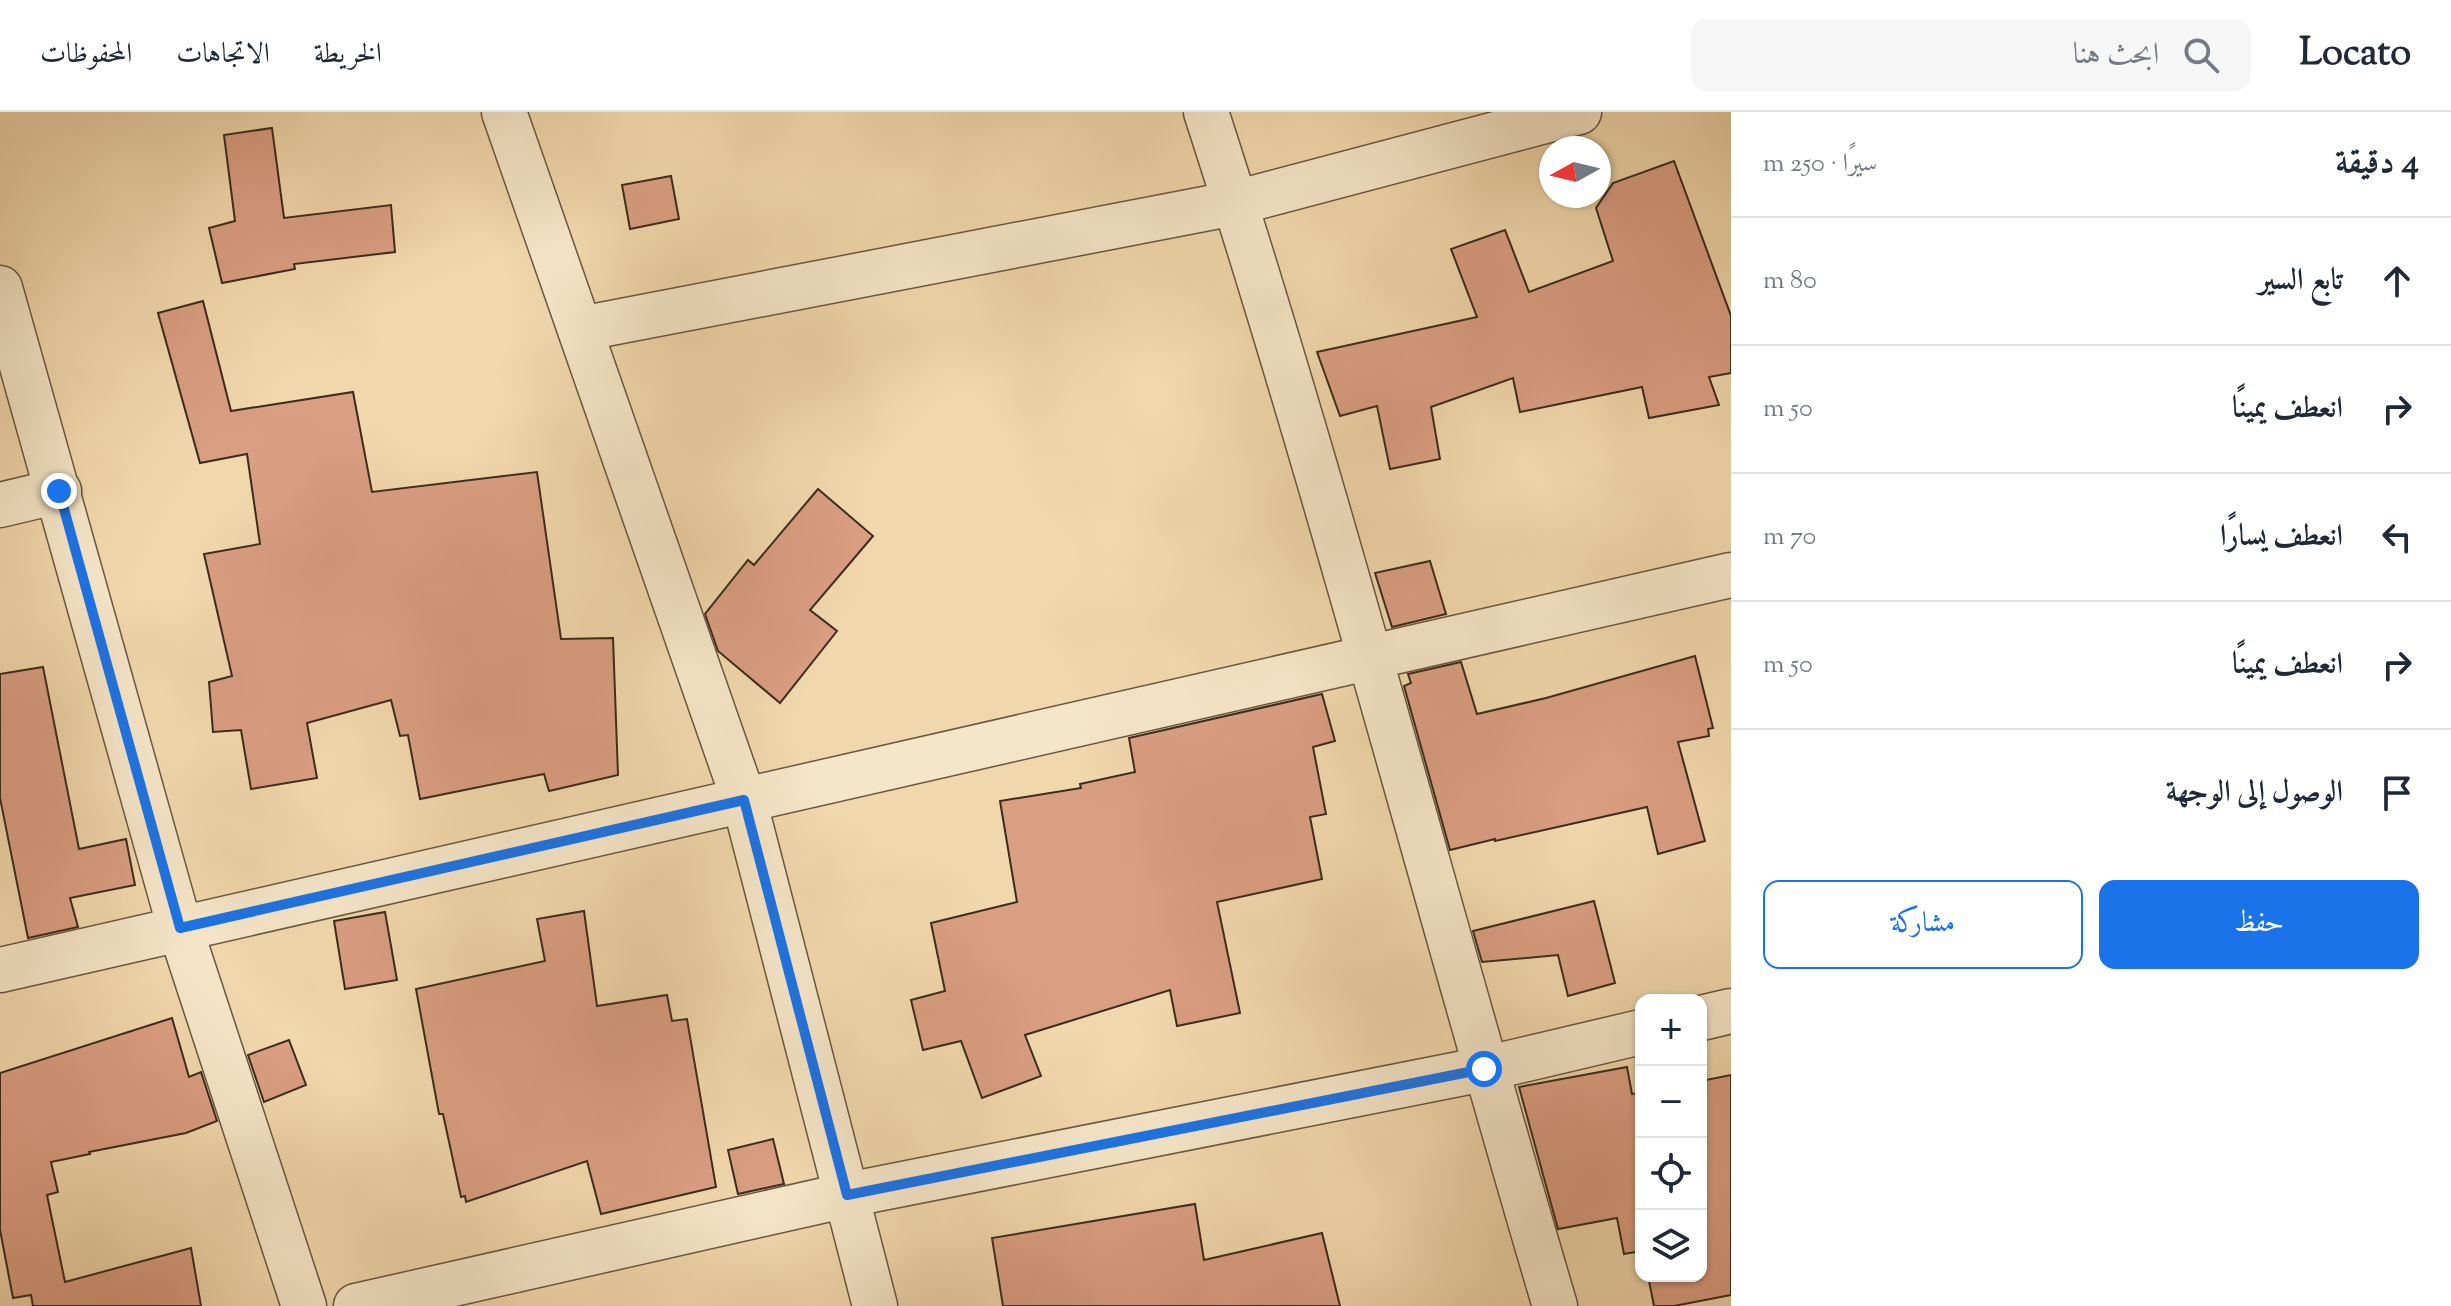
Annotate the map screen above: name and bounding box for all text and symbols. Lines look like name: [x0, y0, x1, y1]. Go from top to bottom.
search box: [1691, 19, 2251, 91]
text: Locato: [2299, 28, 2411, 82]
icon: search: [2179, 33, 2223, 77]
text: ابحث هنا: [2073, 34, 2159, 77]
text: المحفوظات: [40, 35, 132, 75]
text: الاتجاهات: [176, 35, 270, 75]
text: الخريطة: [314, 35, 382, 75]
north arrow: [1539, 136, 1611, 208]
text: 4 دقيقة: [2335, 139, 2419, 188]
text: سيرًا · 250 m: [1763, 146, 1877, 183]
icon: ahead: [2375, 259, 2419, 303]
text: تابع السير: [2258, 260, 2343, 303]
text: 80 m: [1763, 263, 1817, 300]
icon: right: [2375, 387, 2419, 431]
text: انعطف يمينًا: [2232, 388, 2343, 431]
text: 50 m: [1763, 391, 1813, 428]
route end: [41, 473, 77, 509]
icon: left: [2375, 515, 2419, 559]
text: انعطف يسارًا: [2220, 516, 2343, 559]
text: 70 m: [1763, 519, 1816, 556]
icon: right: [2375, 643, 2419, 687]
text: انعطف يمينًا: [2232, 644, 2343, 687]
text: 50 m: [1763, 647, 1813, 684]
icon: arrive: [2375, 771, 2419, 815]
text: الوصول إلى الوجهة: [2166, 772, 2343, 815]
button: مشاركة: [1763, 880, 2083, 969]
button: حفظ: [2099, 880, 2419, 969]
map controls: [1635, 994, 1707, 1282]
button: +: [1635, 994, 1707, 1066]
route start: [1466, 1051, 1502, 1087]
button: −: [1635, 1066, 1707, 1138]
button: locate: [1635, 1138, 1707, 1210]
button: layers: [1635, 1210, 1707, 1282]

